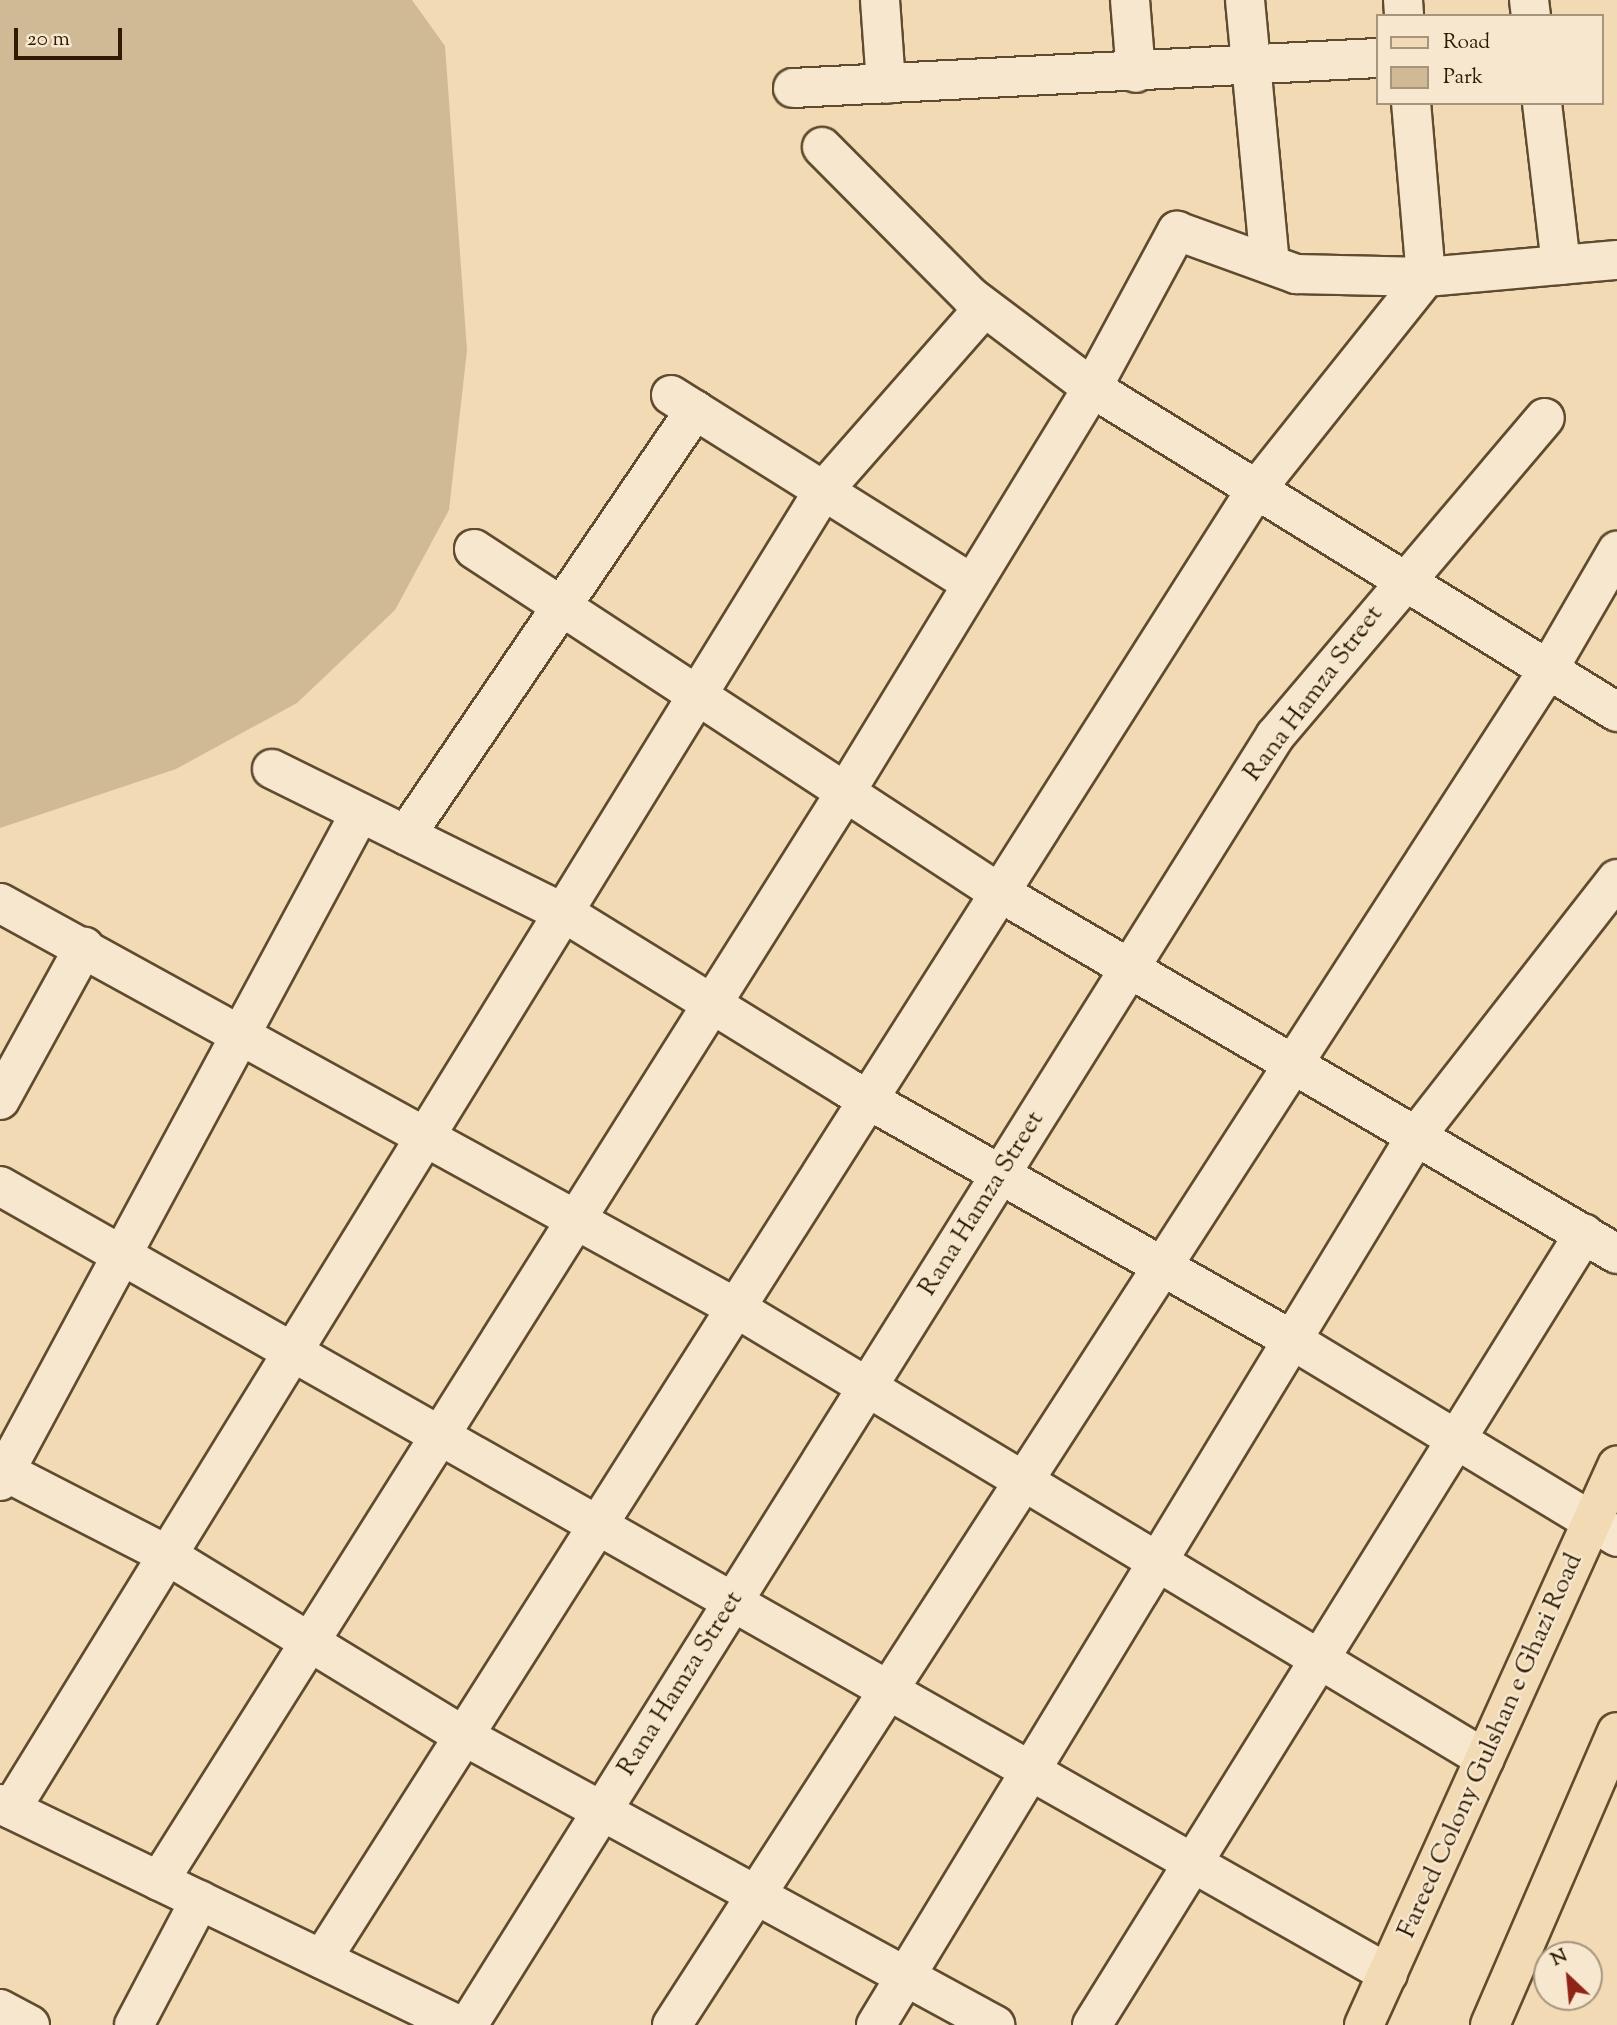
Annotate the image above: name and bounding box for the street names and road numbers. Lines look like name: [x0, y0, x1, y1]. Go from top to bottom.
street label: Rana Hamza Street: [1238, 600, 1390, 788]
street label: Rana Hamza Street: [913, 1106, 1051, 1302]
street label: Fareed Colony Gulshan e Ghazi Road: [1392, 1549, 1590, 1943]
street label: Rana Hamza Street: [612, 1586, 750, 1782]

